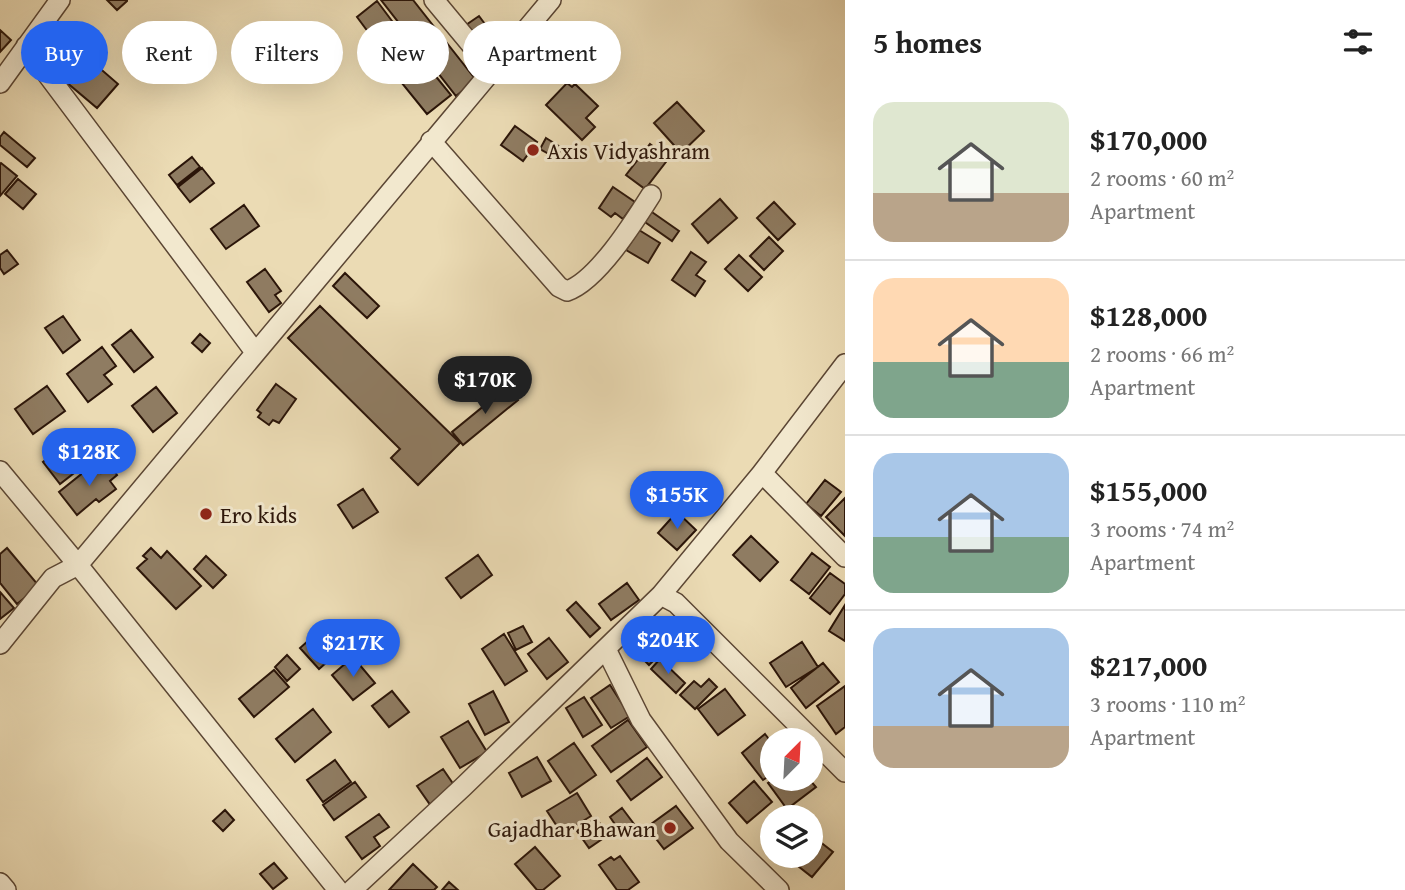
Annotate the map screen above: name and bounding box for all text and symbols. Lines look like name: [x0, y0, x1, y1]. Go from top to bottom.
text: 5 homes: [873, 20, 982, 64]
chip: Buy: [21, 21, 108, 84]
chip: Rent: [122, 21, 217, 84]
chip: Filters: [231, 21, 343, 84]
chip: New: [357, 21, 449, 84]
chip: Apartment: [463, 21, 621, 84]
icon: filters: [1339, 23, 1377, 61]
text: $170,000: [1090, 117, 1207, 161]
icon: home: [929, 130, 1013, 214]
place label: Axis Vidyashram: [547, 134, 710, 167]
marker: Axis Vidyashram: [525, 142, 541, 158]
text: 2 rooms · 60 m²: [1090, 161, 1234, 194]
text: Apartment: [1090, 194, 1195, 227]
text: $128,000: [1090, 293, 1207, 337]
icon: home: [929, 306, 1013, 390]
text: 2 rooms · 66 m²: [1090, 337, 1234, 370]
pin: $170K: [436, 356, 534, 416]
text: $170K: [454, 362, 516, 395]
text: Apartment: [1090, 370, 1195, 403]
pin: $128K: [40, 428, 138, 488]
text: $128K: [58, 434, 120, 467]
text: $155,000: [1090, 468, 1207, 512]
pin: $155K: [628, 472, 726, 531]
text: $155K: [646, 477, 708, 510]
icon: home: [929, 481, 1013, 565]
place label: Ero kids: [220, 498, 297, 531]
marker: Ero kids: [198, 506, 214, 522]
text: 3 rooms · 74 m²: [1090, 512, 1234, 545]
text: Apartment: [1090, 545, 1195, 578]
pin: $204K: [619, 616, 717, 676]
pin: $217K: [304, 620, 402, 679]
text: $204K: [637, 622, 699, 655]
text: $217K: [322, 625, 384, 658]
text: $217,000: [1090, 643, 1207, 687]
icon: home: [929, 656, 1013, 740]
text: 3 rooms · 110 m²: [1090, 687, 1245, 720]
text: Apartment: [1090, 720, 1195, 753]
north arrow: [760, 728, 822, 791]
map controls: [760, 728, 823, 868]
button: layers: [760, 805, 823, 868]
place label: Gajadhar Bhawan: [488, 812, 656, 845]
marker: Gajadhar Bhawan: [662, 820, 678, 836]

